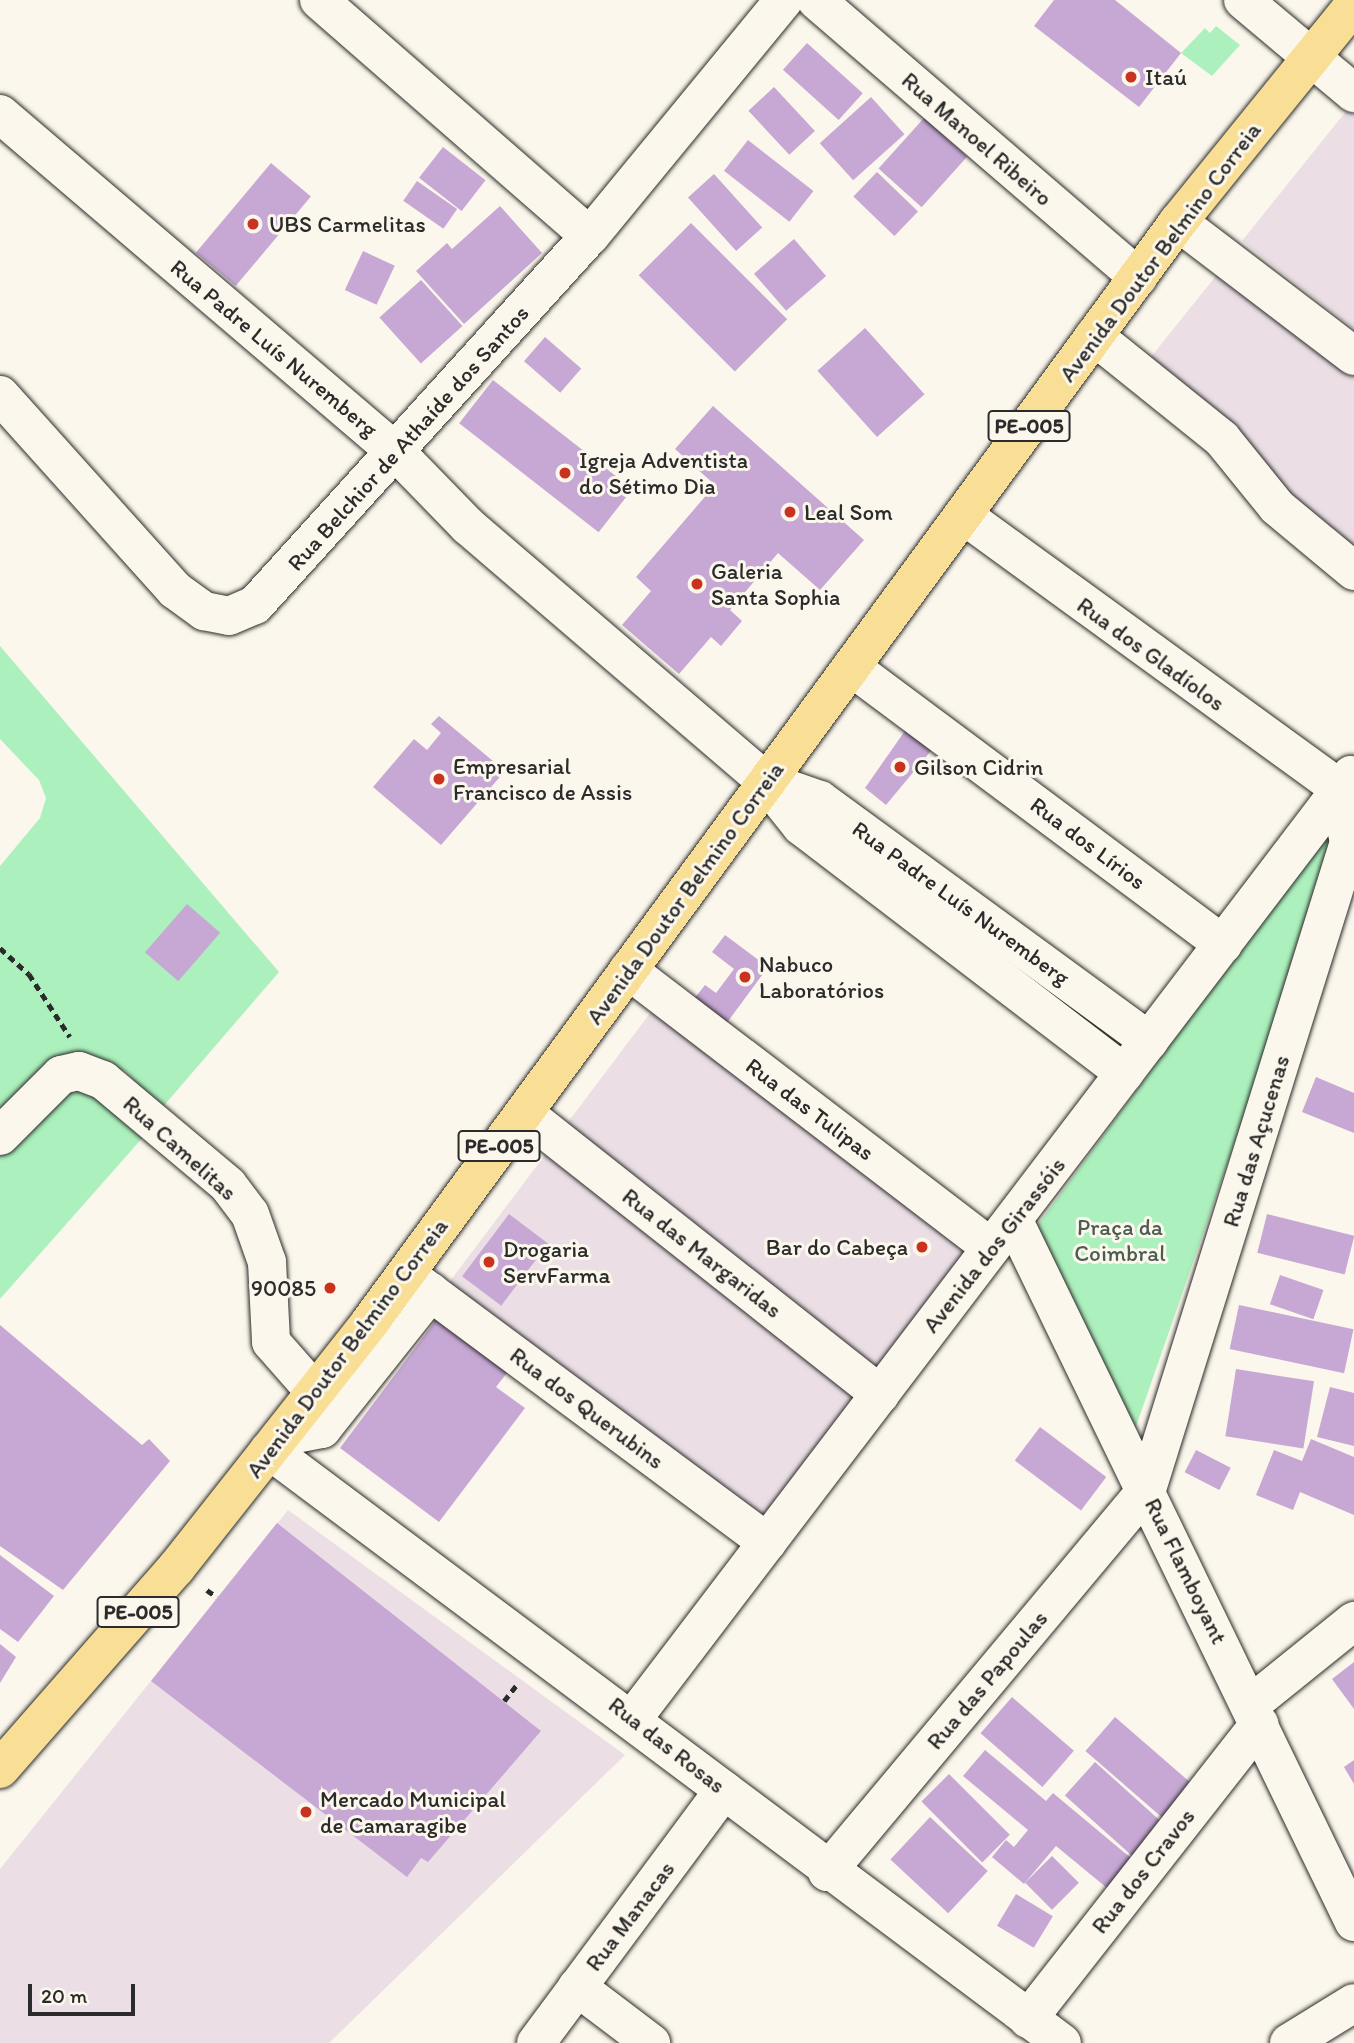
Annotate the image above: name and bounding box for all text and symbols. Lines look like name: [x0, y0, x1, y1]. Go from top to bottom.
place label: Itaú: [1145, 63, 1187, 91]
street label: Rua Manoel Ribeiro: [896, 66, 1058, 212]
marker: Itaú: [1123, 69, 1139, 85]
street label: Avenida Doutor Belmino Correia: [1054, 117, 1266, 387]
place label: UBS Carmelitas: [269, 210, 426, 238]
marker: UBS Carmelitas: [243, 214, 263, 234]
street label: Rua Padre Luís Nuremberg: [165, 254, 383, 442]
street label: Rua Belchior de Athaíde dos Santos: [281, 299, 535, 577]
road number: PE-005: [987, 408, 1071, 444]
place label: Igreja Adventista do Sétimo Dia: [579, 446, 749, 500]
marker: Igreja Adventista do Sétimo Dia: [557, 465, 573, 481]
place label: Leal Som: [804, 498, 894, 526]
marker: Leal Som: [782, 504, 798, 520]
place label: Galeria Santa Sophia: [711, 557, 840, 611]
marker: Galeria Santa Sophia: [689, 576, 705, 592]
street label: Rua dos Gladíolos: [1072, 591, 1230, 717]
place label: Empresarial Francisco de Assis: [453, 752, 632, 806]
place label: Gilson Cidrin: [914, 753, 1043, 781]
street label: Avenida Doutor Belmino Correia: [581, 757, 789, 1029]
marker: Gilson Cidrin: [892, 759, 908, 775]
marker: Empresarial Francisco de Assis: [431, 771, 447, 787]
street label: Rua dos Lírios: [1025, 791, 1151, 895]
street label: Rua Padre Luís Nuremberg: [847, 815, 1075, 991]
place label: Nabuco Laboratórios: [759, 950, 884, 1004]
marker: Nabuco Laboratórios: [737, 969, 753, 985]
street label: Rua das Tulipas: [741, 1052, 879, 1166]
street label: Rua das Açucenas: [1217, 1052, 1295, 1230]
street label: Rua Camelitas: [117, 1090, 243, 1206]
road number: PE-005: [457, 1128, 541, 1164]
street label: Avenida dos Girassóis: [917, 1152, 1071, 1338]
street label: Rua das Margaridas: [617, 1182, 787, 1324]
street label: Avenida Doutor Belmino Correia: [241, 1213, 453, 1483]
park label: Praça da Coimbral: [1074, 1213, 1166, 1267]
place label: Bar do Cabeça: [765, 1233, 908, 1261]
place label: Drogaria ServFarma: [503, 1235, 610, 1289]
marker: Bar do Cabeça: [914, 1239, 930, 1255]
marker: Drogaria ServFarma: [481, 1254, 497, 1270]
place label: 90085: [251, 1274, 316, 1302]
marker: 90085: [322, 1280, 338, 1296]
street label: Rua dos Querubins: [504, 1341, 670, 1475]
street label: Rua Flamboyant: [1139, 1493, 1233, 1649]
road number: PE-005: [96, 1594, 180, 1630]
street label: Rua das Papoulas: [921, 1605, 1053, 1755]
street label: Rua das Rosas: [603, 1691, 731, 1799]
place label: Mercado Municipal de Camaragibe: [320, 1785, 506, 1839]
street label: Rua dos Cravos: [1086, 1803, 1200, 1939]
marker: Mercado Municipal de Camaragibe: [298, 1804, 314, 1820]
street label: Rua Manacas: [580, 1856, 680, 1976]
scale bar: [32, 1969, 138, 2013]
text: 20 m: [41, 1983, 87, 2008]

